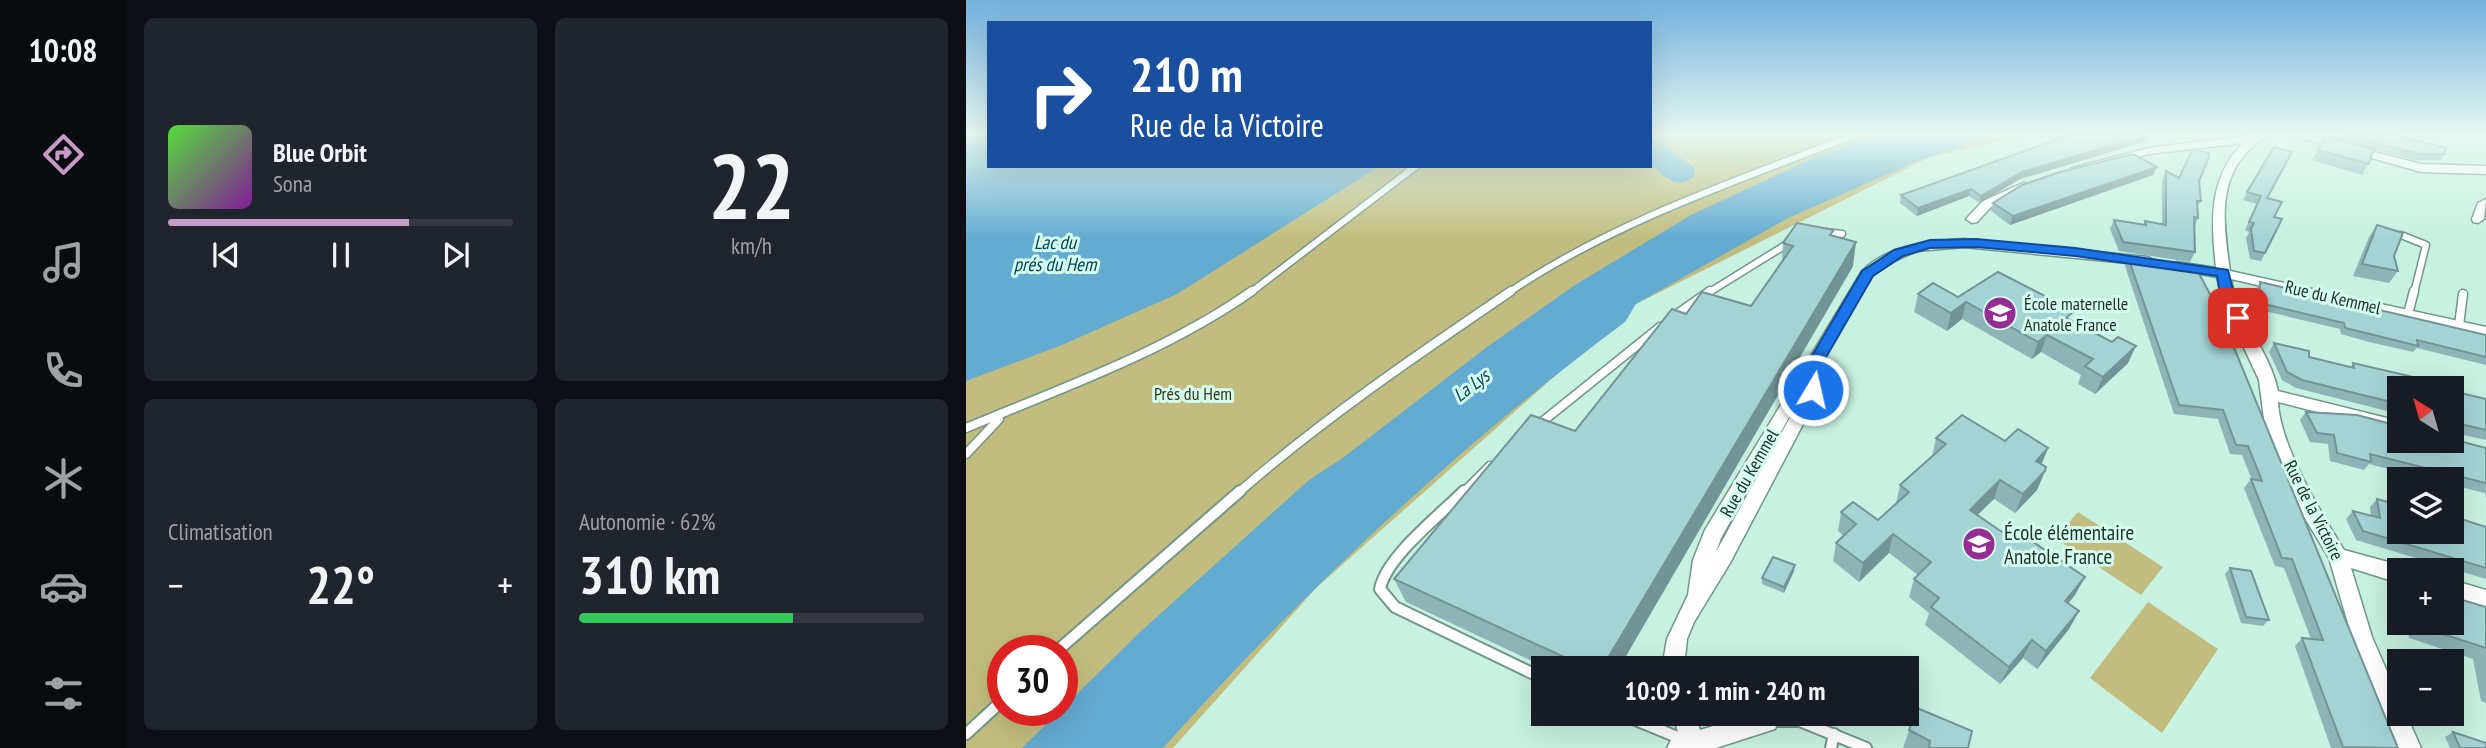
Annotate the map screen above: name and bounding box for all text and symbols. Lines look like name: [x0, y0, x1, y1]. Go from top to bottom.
text: 10:08: [28, 29, 98, 71]
text: 210 m: [1130, 42, 1243, 106]
icon: right: [1015, 49, 1106, 140]
text: Rue de la Victoire: [1130, 104, 1324, 146]
text: 22: [708, 126, 795, 244]
icon: directions: [39, 130, 88, 179]
text: Blue Orbit: [273, 136, 367, 169]
text: Sona: [273, 169, 312, 198]
water label: Lac du prés du Hem: [1014, 230, 1098, 276]
text: km/h: [731, 231, 772, 260]
icon: previous: [207, 236, 245, 274]
icon: pause: [322, 236, 360, 274]
icon: next: [437, 236, 475, 274]
icon: music: [39, 238, 88, 287]
street label: Rue du Kemmel: [2283, 275, 2384, 319]
pin: [2208, 288, 2268, 348]
place label: École maternelle Anatole France: [2024, 292, 2128, 336]
school or university icon: École maternelle Anatole France: [1981, 294, 2019, 332]
icon: arrive: [2219, 299, 2257, 337]
icon: phone: [39, 346, 88, 395]
position arrow: [1776, 353, 1850, 427]
water label: La Lys: [1448, 363, 1495, 406]
north arrow: [2387, 376, 2464, 453]
map controls: [2387, 376, 2464, 726]
park label: Prés du Hem: [1154, 382, 1232, 405]
street label: Rue du Kemmel: [1715, 424, 1784, 521]
icon: climate: [39, 454, 88, 503]
street label: Rue de la Victoire: [2279, 456, 2349, 564]
button: layers: [2387, 467, 2464, 544]
text: Autonomie · 62%: [579, 507, 715, 536]
text: Climatisation: [168, 517, 273, 546]
place label: École élémentaire Anatole France: [2004, 519, 2134, 570]
school or university icon: École élémentaire Anatole France: [1960, 525, 1998, 563]
text: 310 km: [579, 541, 720, 608]
text: 22°: [306, 551, 375, 618]
button: +: [2387, 558, 2464, 635]
text: −: [168, 560, 184, 609]
text: +: [497, 560, 513, 609]
icon: car: [39, 562, 88, 611]
speed limit sign: 30: [987, 635, 1078, 726]
button: −: [2387, 649, 2464, 726]
icon: filters: [39, 669, 88, 718]
text: 10:09 · 1 min · 240 m: [1625, 674, 1825, 707]

